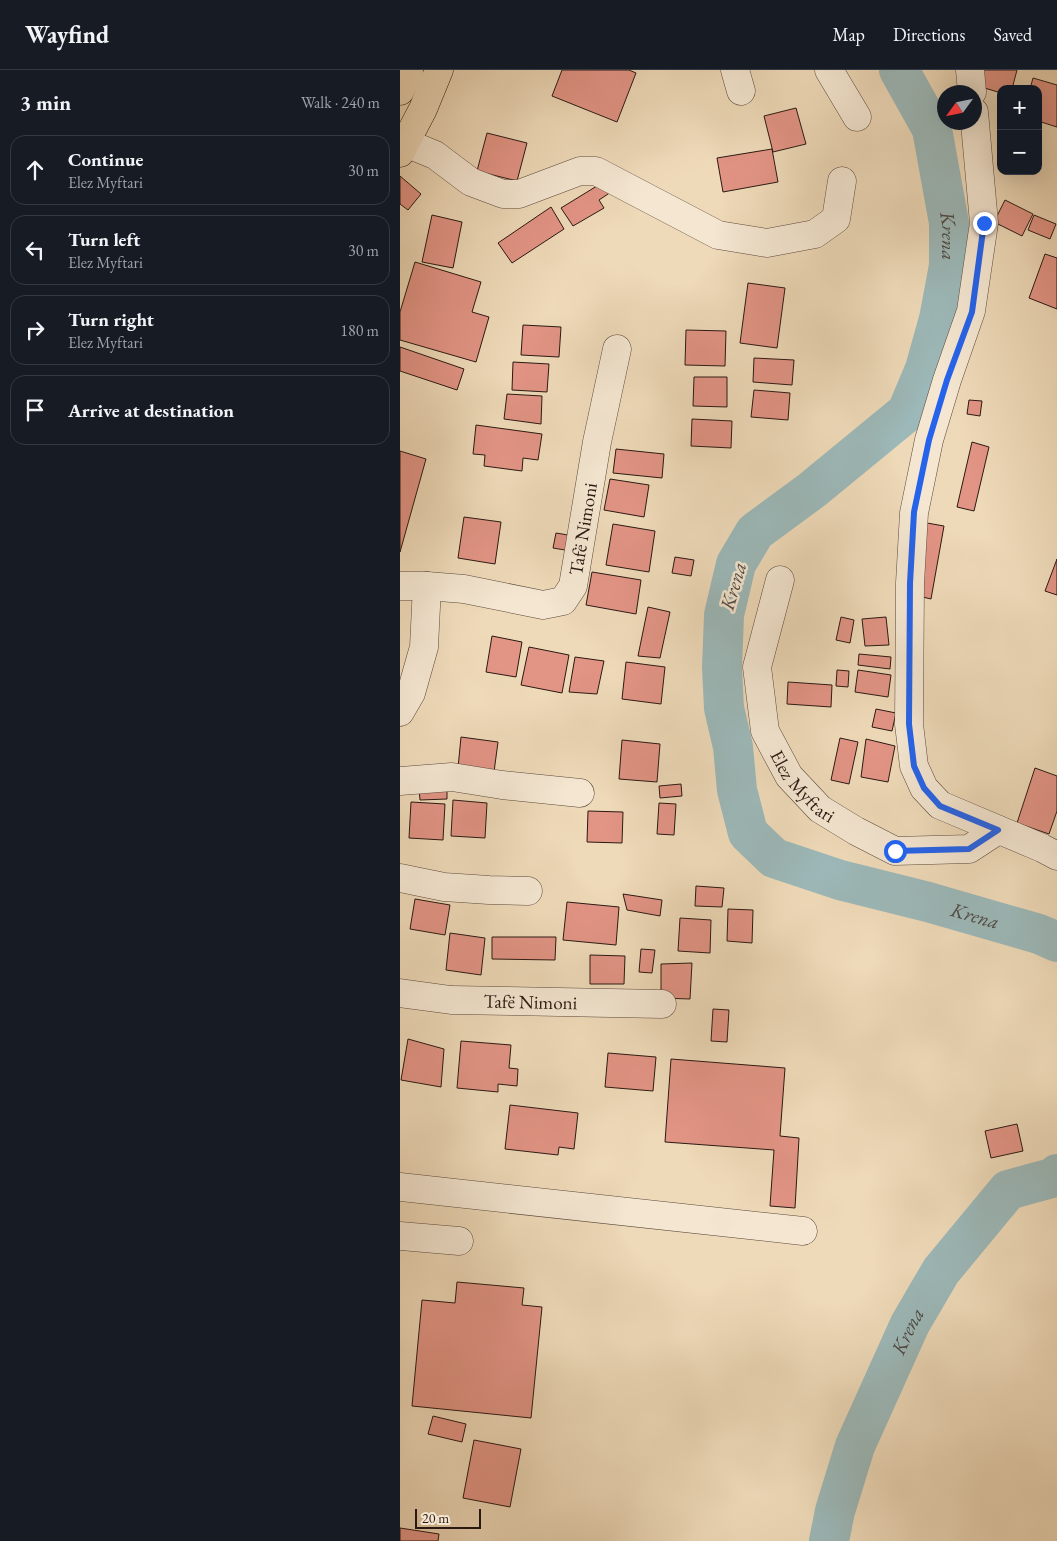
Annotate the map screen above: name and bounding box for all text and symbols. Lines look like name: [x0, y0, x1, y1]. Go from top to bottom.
text: Wayfind: [25, 19, 109, 50]
text: Map: [833, 23, 865, 46]
text: Directions: [893, 23, 965, 46]
text: Saved: [993, 23, 1032, 46]
north arrow: [937, 85, 982, 130]
map controls: [997, 85, 1042, 175]
button: +: [997, 85, 1042, 130]
text: 3 min: [20, 89, 71, 116]
text: Walk · 240 m: [301, 92, 380, 113]
button: −: [997, 130, 1042, 175]
text: Continue: [68, 147, 143, 172]
icon: ahead: [21, 156, 49, 184]
text: 30 m: [348, 160, 379, 181]
text: Elez Myftari: [68, 172, 143, 193]
water label: Krena: [934, 208, 963, 260]
route end: [973, 212, 996, 235]
text: Turn left: [68, 227, 140, 252]
icon: left: [21, 236, 49, 264]
text: 30 m: [348, 240, 379, 261]
text: Elez Myftari: [68, 252, 143, 273]
text: Turn right: [68, 307, 154, 332]
icon: right: [21, 316, 49, 344]
text: 180 m: [340, 320, 379, 341]
text: Elez Myftari: [68, 332, 143, 353]
icon: arrive: [21, 396, 49, 424]
text: Arrive at destination: [68, 398, 234, 423]
street label: Tafë Nimoni: [562, 480, 603, 577]
water label: Krena: [714, 559, 752, 614]
street label: Elez Myftari: [765, 745, 840, 828]
route start: [884, 840, 907, 863]
water label: Krena: [947, 896, 1002, 935]
street label: Tafë Nimoni: [483, 988, 578, 1015]
water label: Krena: [885, 1303, 930, 1359]
scale bar: [415, 1506, 481, 1529]
text: 20 m: [422, 1509, 449, 1527]

